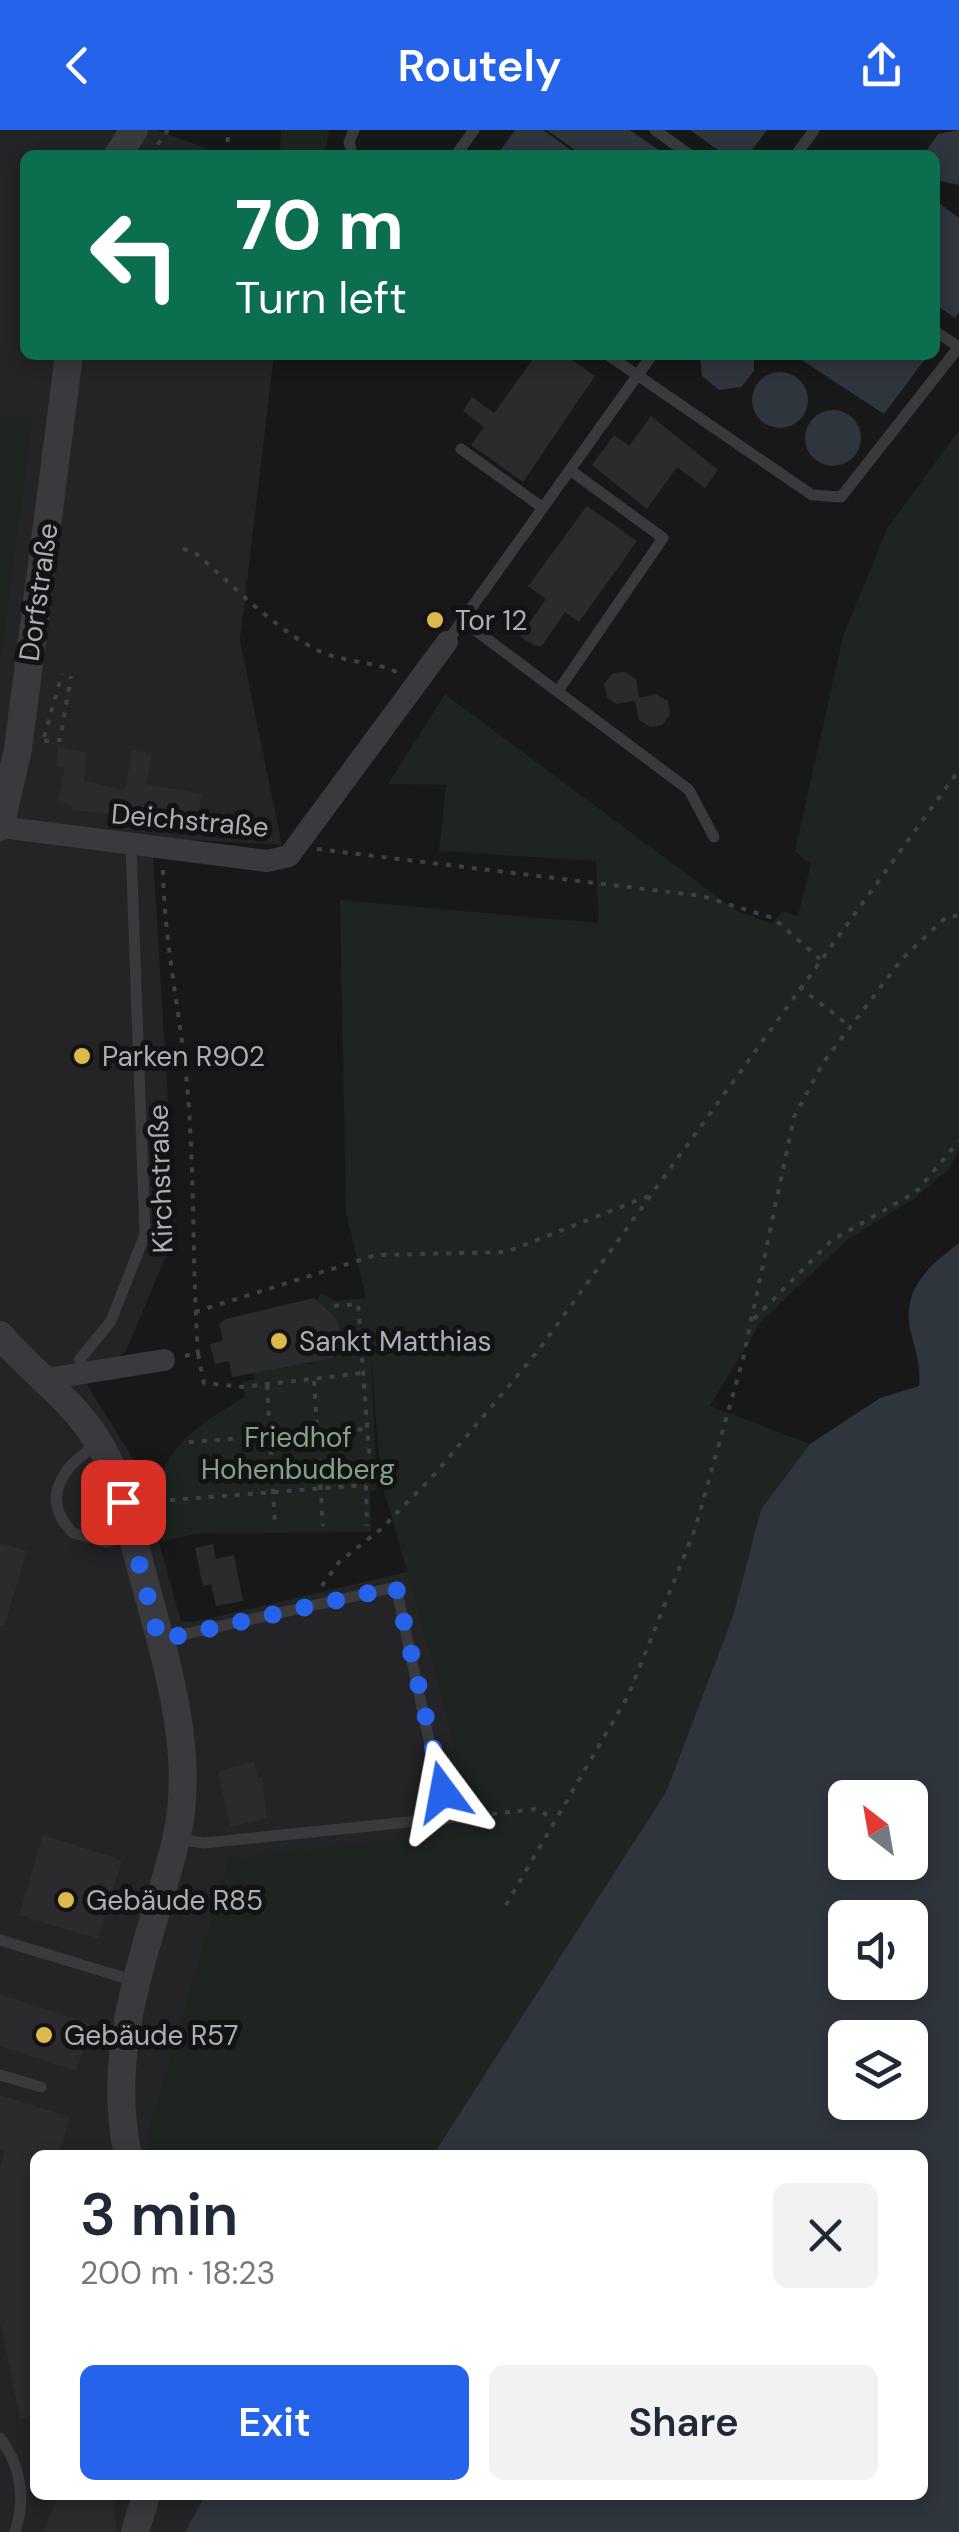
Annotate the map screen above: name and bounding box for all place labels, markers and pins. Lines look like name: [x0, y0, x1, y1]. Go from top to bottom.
place label: Tor 12: [455, 602, 527, 639]
marker: Tor 12: [424, 609, 446, 631]
place label: Parken R902: [102, 1038, 265, 1075]
marker: Parken R902: [71, 1045, 93, 1067]
place label: Sankt Matthias: [299, 1323, 492, 1360]
marker: Sankt Matthias: [268, 1330, 290, 1352]
pin: [81, 1460, 166, 1545]
place label: Gebäude R85: [86, 1882, 263, 1919]
marker: Gebäude R85: [55, 1889, 77, 1911]
place label: Gebäude R57: [64, 2017, 238, 2054]
marker: Gebäude R57: [33, 2024, 55, 2046]

